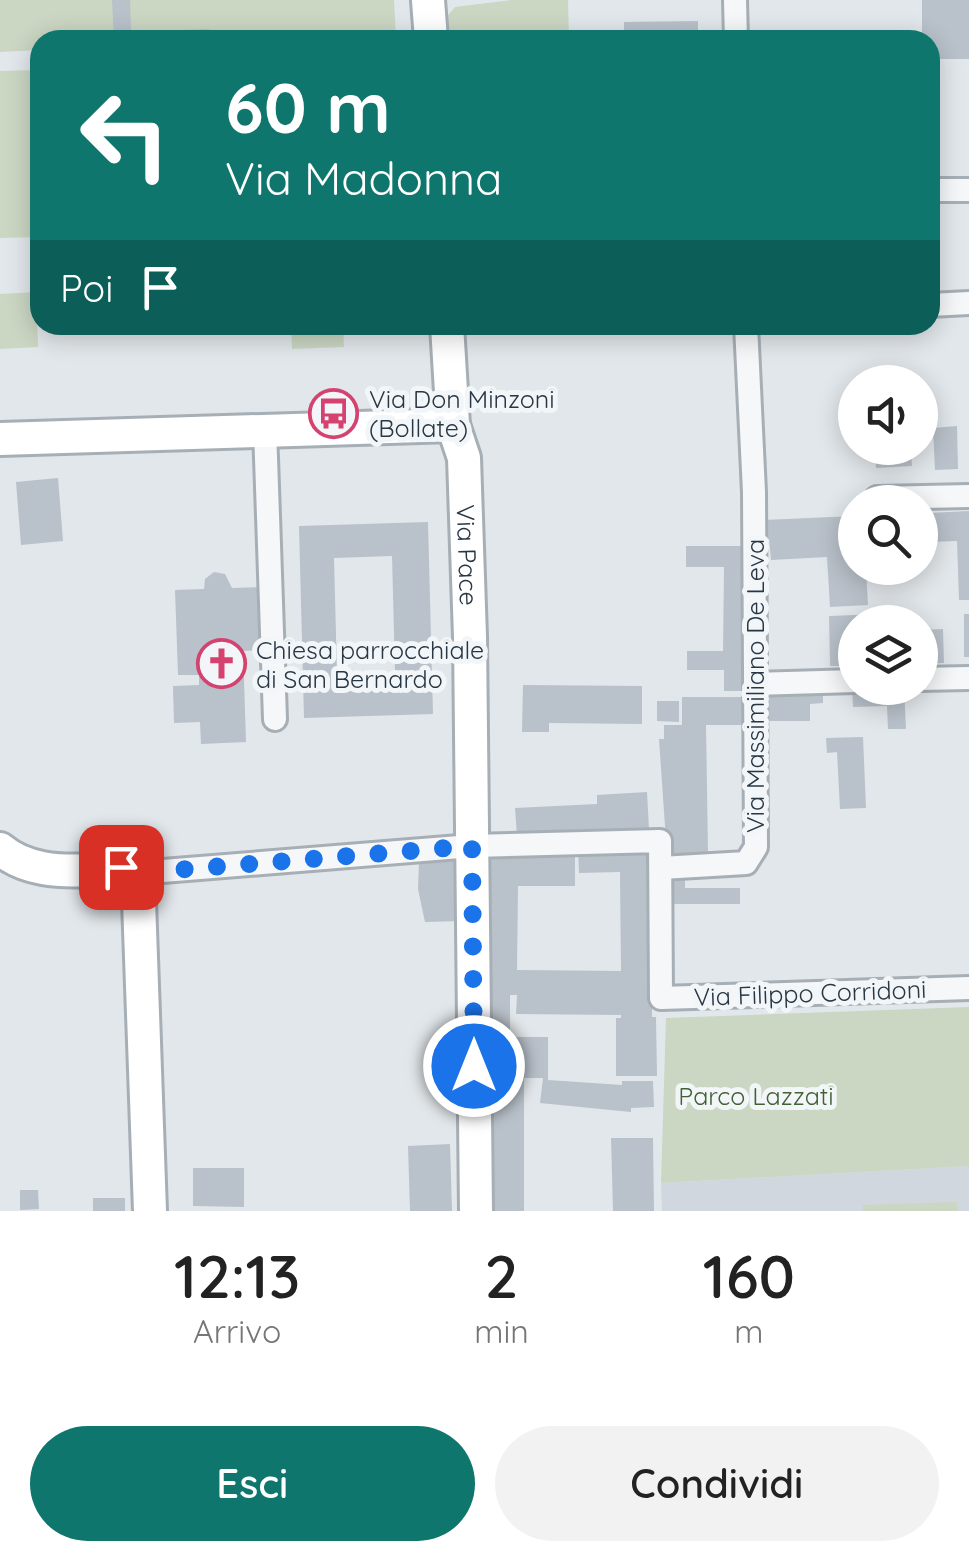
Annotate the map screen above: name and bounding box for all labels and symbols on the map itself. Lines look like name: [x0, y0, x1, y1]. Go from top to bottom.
place label: Via Don Minzoni (Bollate): [369, 383, 555, 443]
bus stop icon: Via Don Minzoni (Bollate): [308, 387, 360, 439]
street label: Via Pace: [451, 504, 485, 606]
street label: Via Massimiliano De Leva: [739, 539, 770, 833]
place label: Chiesa parrocchiale di San Bernardo: [256, 634, 484, 694]
church icon: Chiesa parrocchiale di San Bernardo: [195, 638, 247, 690]
pin: [79, 825, 164, 910]
street label: Via Filippo Corridoni: [693, 973, 927, 1012]
position arrow: [422, 1014, 526, 1118]
park label: Parco Lazzati: [678, 1080, 834, 1111]

